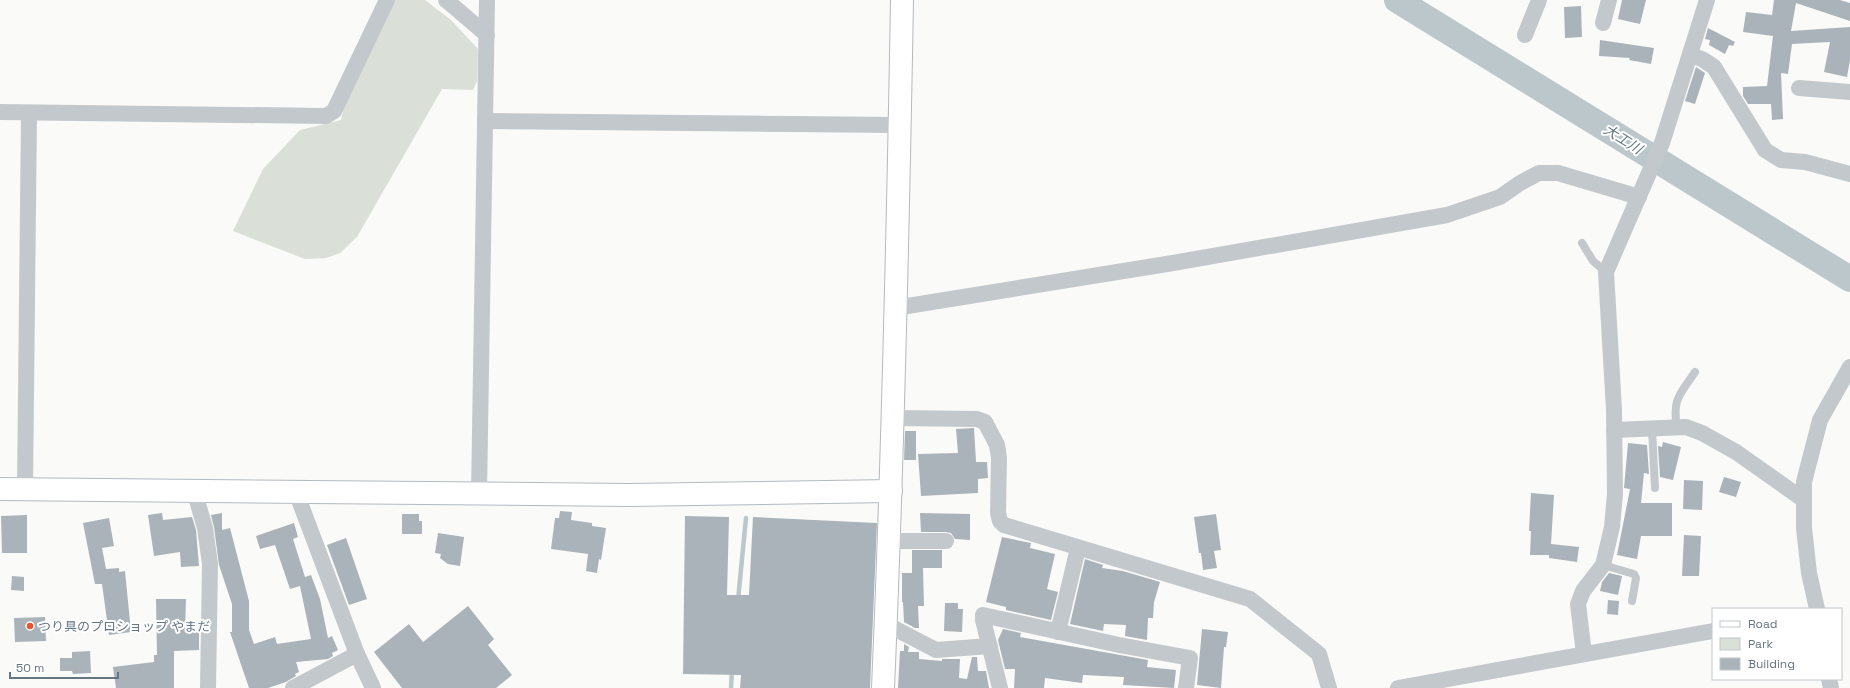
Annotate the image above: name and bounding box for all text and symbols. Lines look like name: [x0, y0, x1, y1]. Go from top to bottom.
water label: 大工川: [1600, 120, 1647, 159]
legend: [1712, 608, 1842, 680]
text: Road: [1748, 616, 1777, 632]
place label: つり具のプロショップ やまだ: [38, 618, 210, 635]
marker: つり具のプロショップ やまだ: [25, 621, 35, 631]
text: Park: [1748, 636, 1773, 652]
scale bar: [10, 654, 118, 680]
text: Building: [1748, 656, 1795, 672]
text: 50 m: [16, 660, 44, 676]

